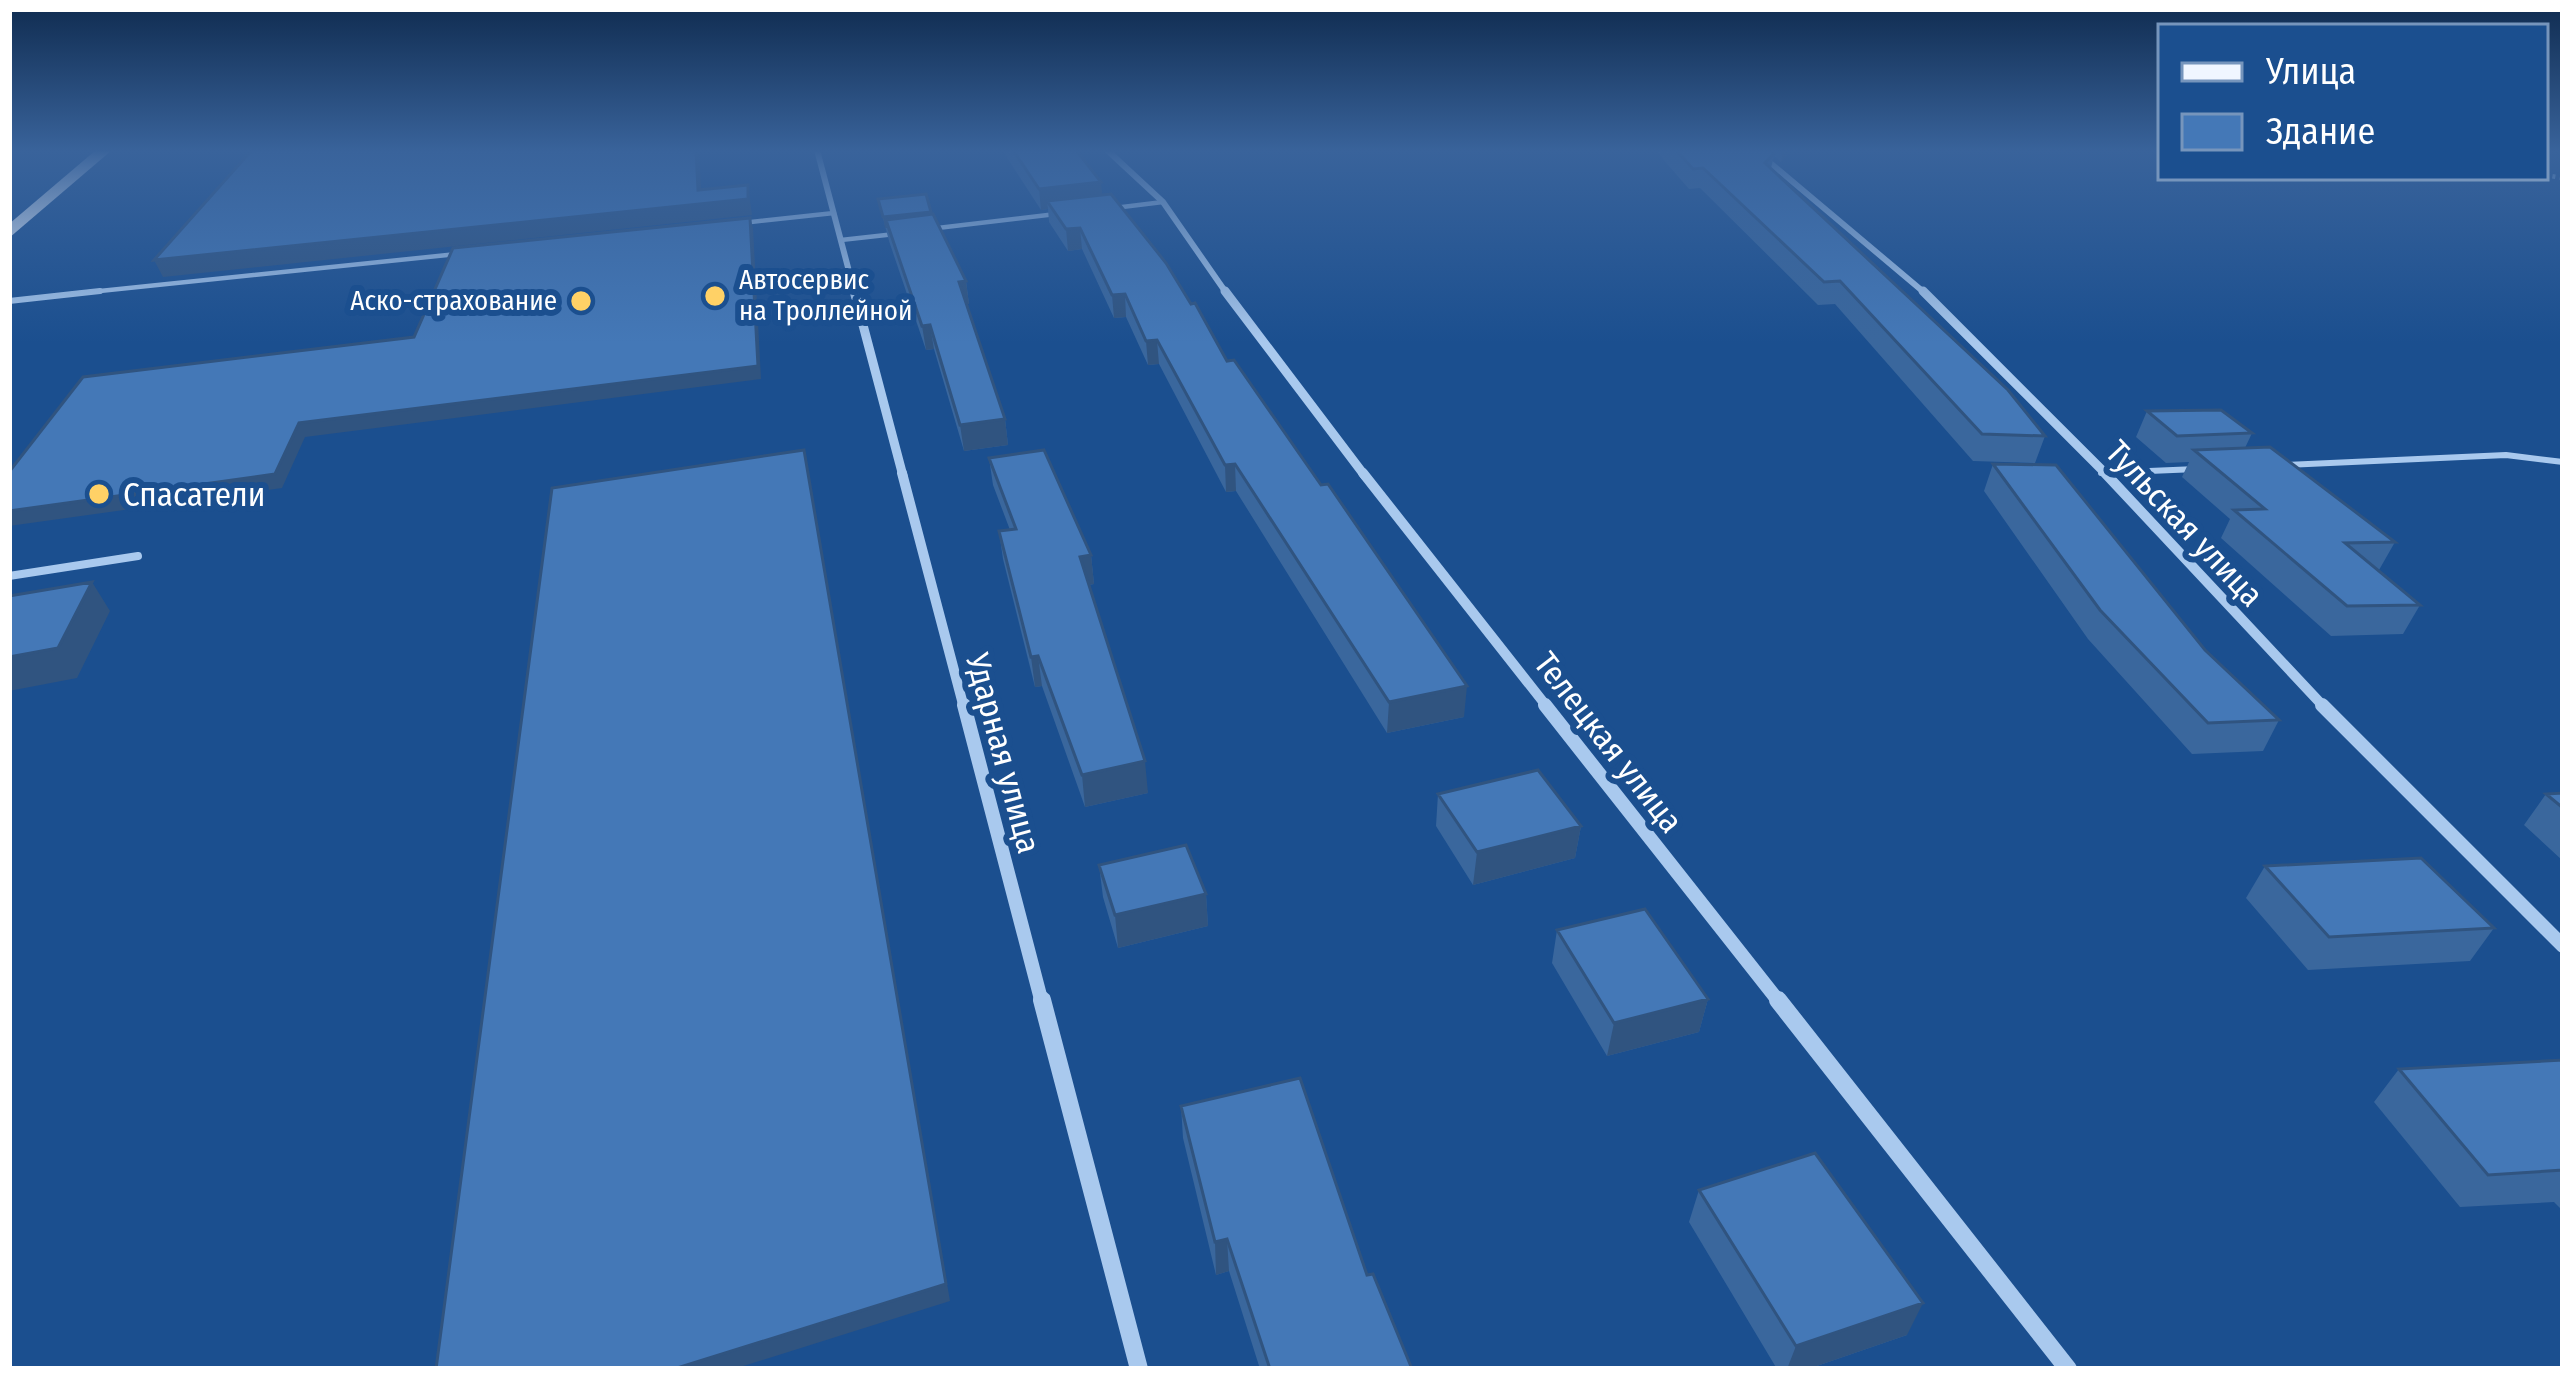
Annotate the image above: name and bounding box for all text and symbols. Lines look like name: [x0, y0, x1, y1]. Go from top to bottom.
legend: [2158, 24, 2548, 180]
text: Улица: [2265, 50, 2356, 94]
text: Здание: [2266, 110, 2375, 154]
place label: Автосервис на Троллейной: [739, 264, 912, 327]
marker: Автосервис на Троллейной: [702, 283, 728, 309]
place label: Аско-страхование: [350, 285, 557, 317]
marker: Аско-страхование: [568, 288, 594, 314]
street label: Тульская улица: [2097, 432, 2271, 615]
place label: Спасатели: [123, 475, 265, 515]
marker: Спасатели: [86, 481, 112, 507]
street label: Телецкая улица: [1525, 644, 1691, 841]
street label: Ударная улица: [957, 648, 1049, 858]

